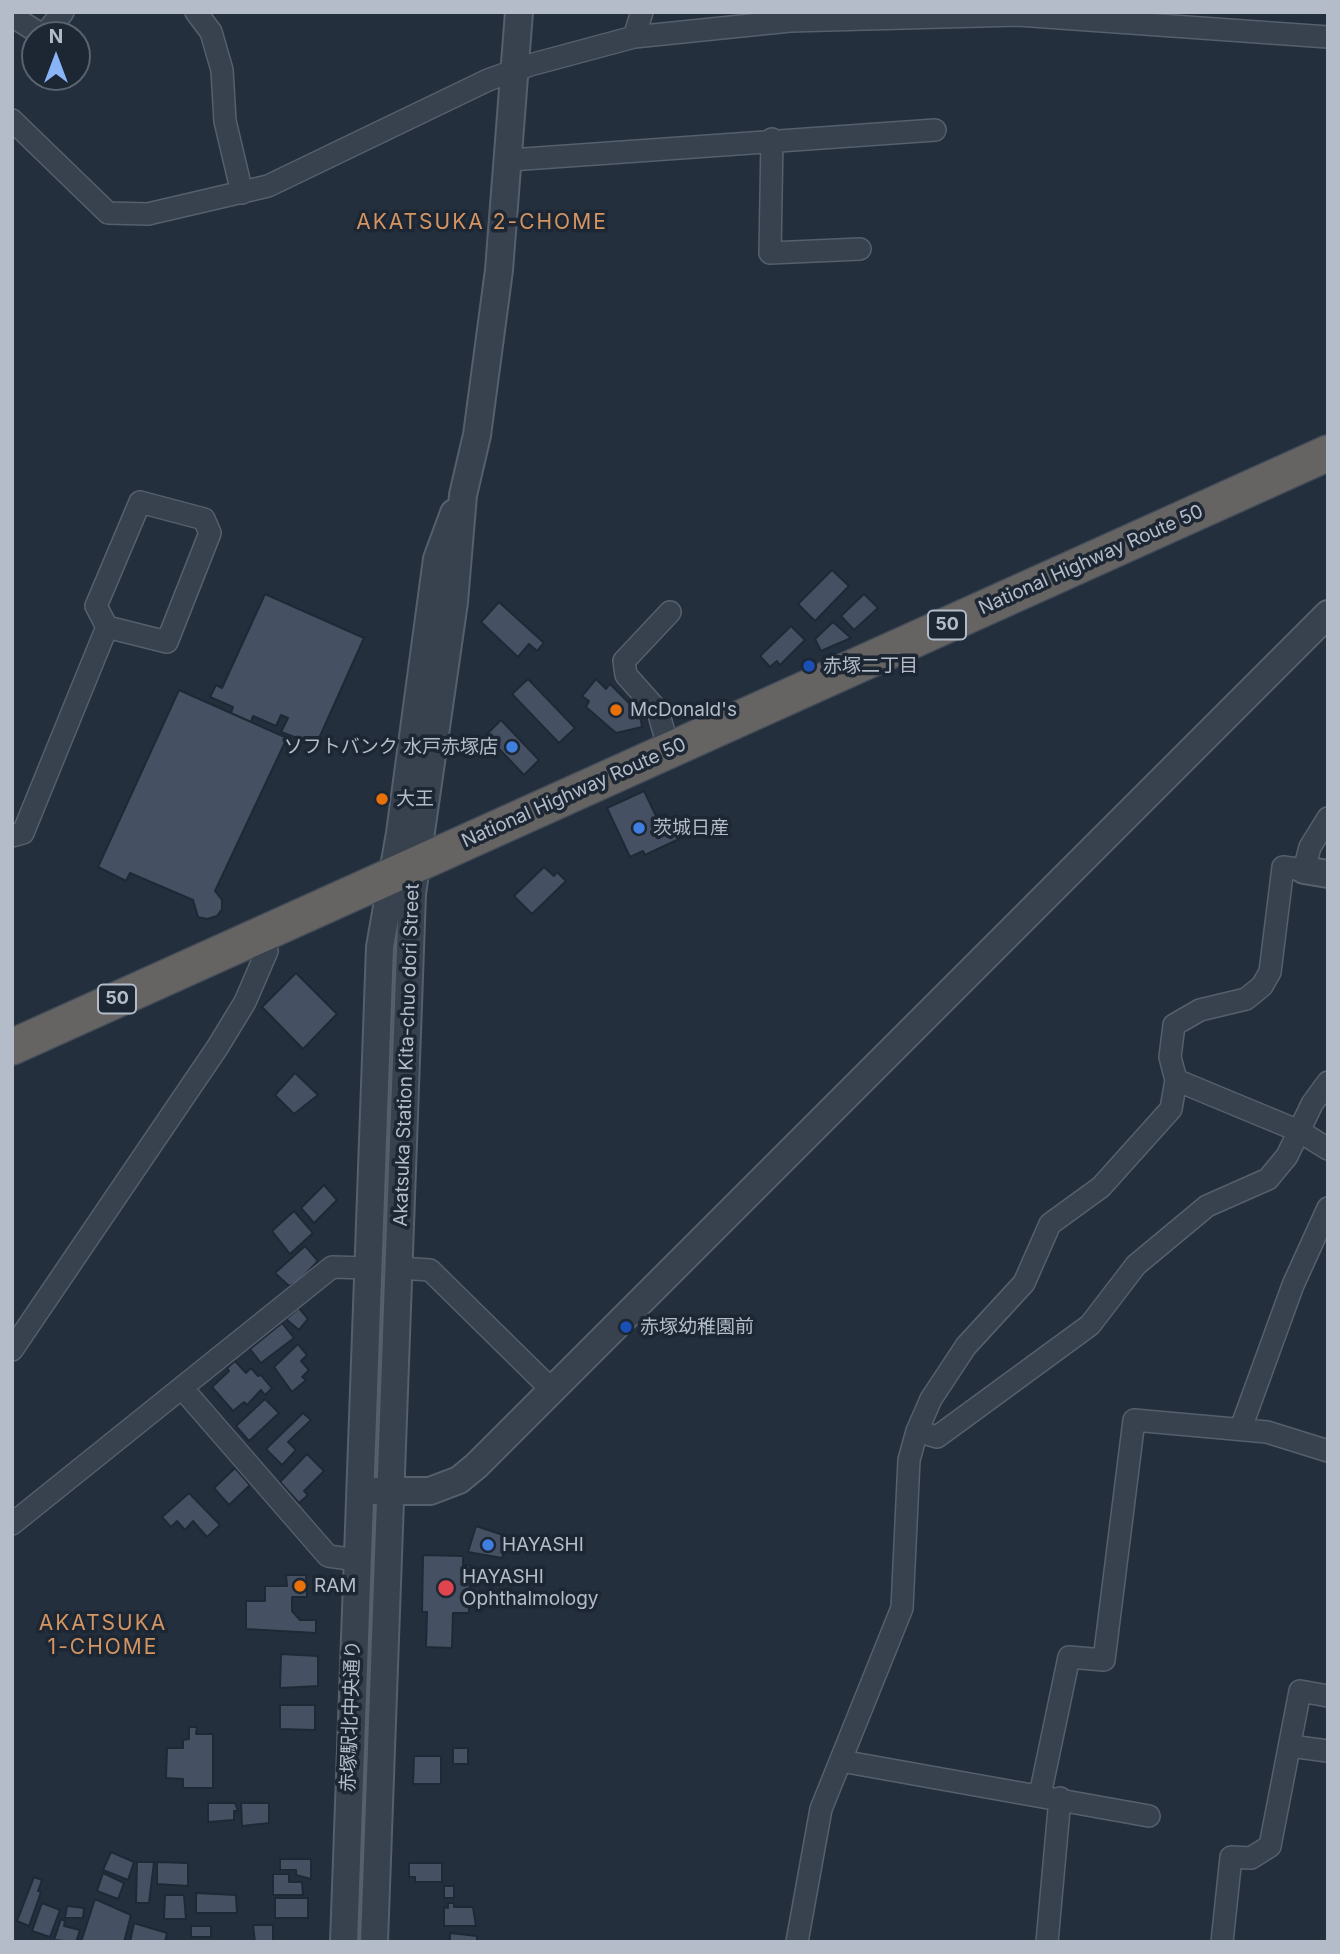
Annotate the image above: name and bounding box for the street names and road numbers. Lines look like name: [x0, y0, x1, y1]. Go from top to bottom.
street label: National Highway Route 50: [975, 500, 1207, 620]
road number: 50: [928, 610, 966, 640]
street label: National Highway Route 50: [458, 733, 690, 853]
street label: Akatsuka Station Kita-chuo dori Street: [390, 883, 424, 1227]
road number: 50: [98, 984, 136, 1014]
street label: 赤塚駅北中央通り: [337, 1640, 365, 1792]

